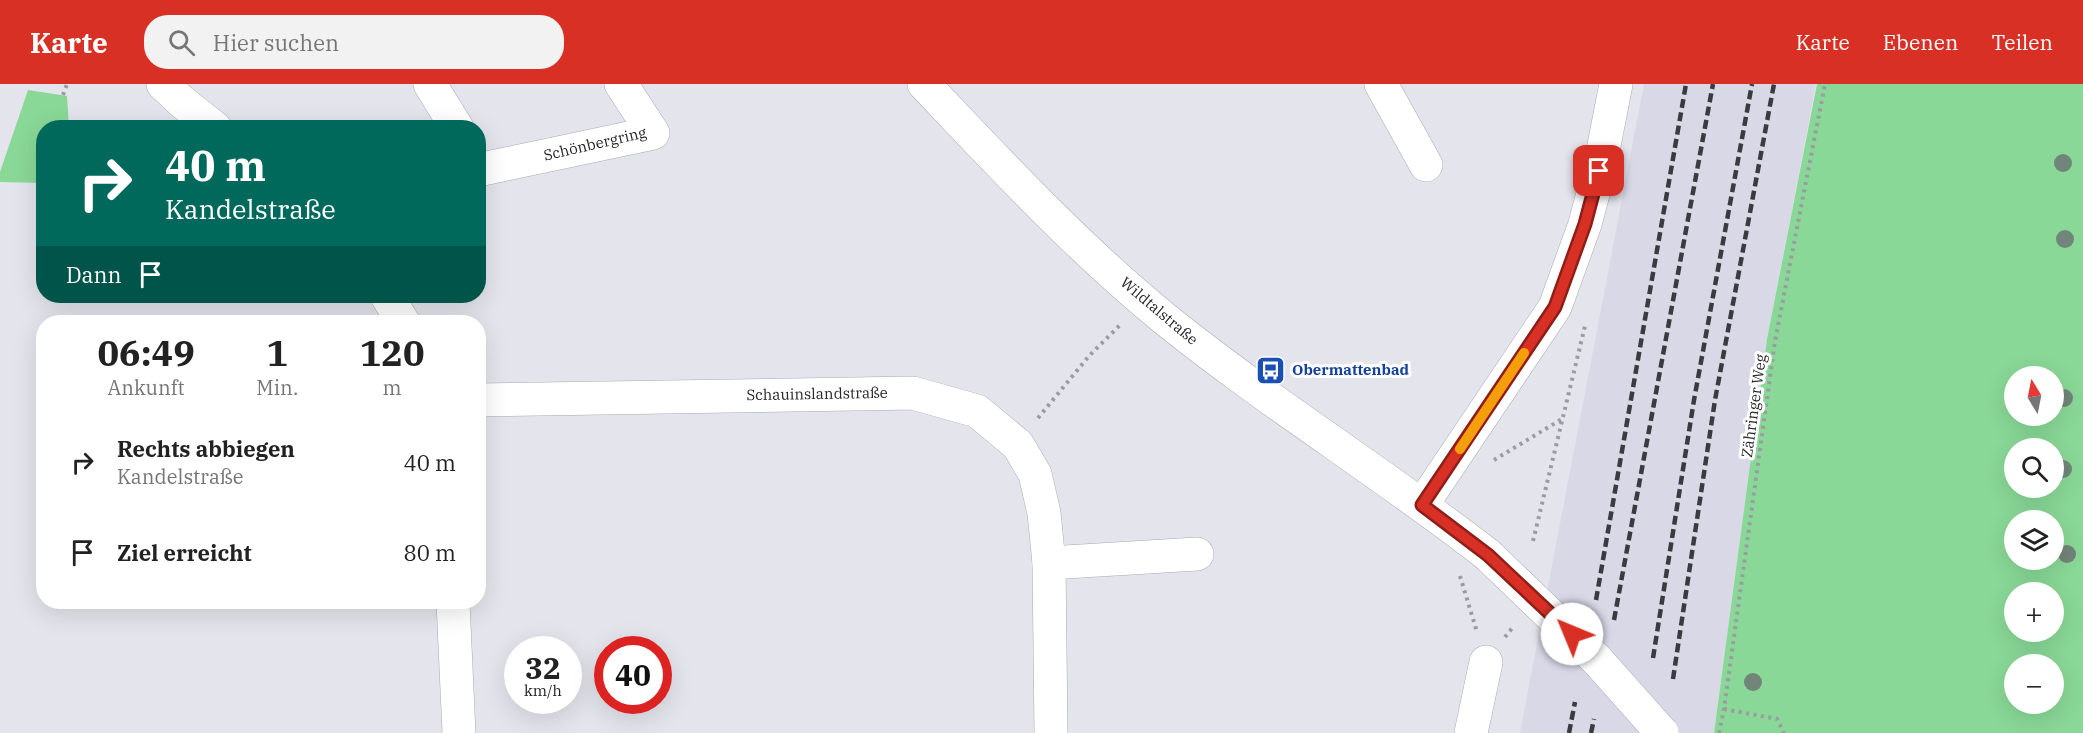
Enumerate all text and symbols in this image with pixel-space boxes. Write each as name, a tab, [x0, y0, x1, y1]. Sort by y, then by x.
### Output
search box	[144, 15, 564, 69]
text: Karte	[30, 24, 108, 61]
icon: search	[165, 26, 198, 59]
text: Hier suchen	[213, 28, 339, 57]
text: Karte	[1796, 28, 1850, 56]
text: Ebenen	[1883, 28, 1958, 56]
text: Teilen	[1991, 28, 2053, 56]
street label: Schönbergring	[542, 122, 648, 165]
text: 40 m	[165, 138, 266, 193]
icon: right	[66, 144, 144, 222]
pin	[1573, 145, 1624, 196]
icon: arrive	[1582, 154, 1615, 187]
text: Kandelstraße	[165, 191, 336, 226]
icon: arrive	[134, 258, 167, 291]
text: Dann	[66, 260, 122, 289]
street label: Wildtalstraße	[1117, 273, 1202, 349]
text: 06:49	[97, 329, 195, 376]
text: 1	[266, 329, 288, 376]
text: 120	[360, 329, 425, 376]
street label: Zähringer Weg	[1737, 353, 1770, 459]
bus stop icon: Obermattenbad	[1255, 354, 1287, 386]
place label: Obermattenbad	[1292, 360, 1410, 379]
north arrow	[2004, 366, 2064, 426]
map controls	[2004, 366, 2064, 714]
text: Ankunft	[108, 374, 185, 401]
text: Min.	[256, 374, 298, 401]
text: m	[383, 374, 402, 401]
street label: Schauinslandstraße	[746, 383, 888, 404]
text: Rechts abbiegen	[117, 434, 295, 463]
button: search	[2004, 438, 2064, 498]
icon: right	[66, 446, 99, 479]
text: 40 m	[404, 448, 456, 477]
text: Kandelstraße	[117, 463, 243, 490]
button: layers	[2004, 510, 2064, 570]
icon: arrive	[66, 536, 99, 569]
text: Ziel erreicht	[117, 538, 252, 567]
text: 80 m	[404, 538, 456, 567]
button: +	[2004, 582, 2064, 642]
position arrow	[1540, 602, 1604, 666]
speed limit sign: 40	[594, 636, 672, 714]
text: 32	[525, 648, 561, 687]
button: −	[2004, 654, 2064, 714]
text: km/h	[524, 681, 562, 700]

